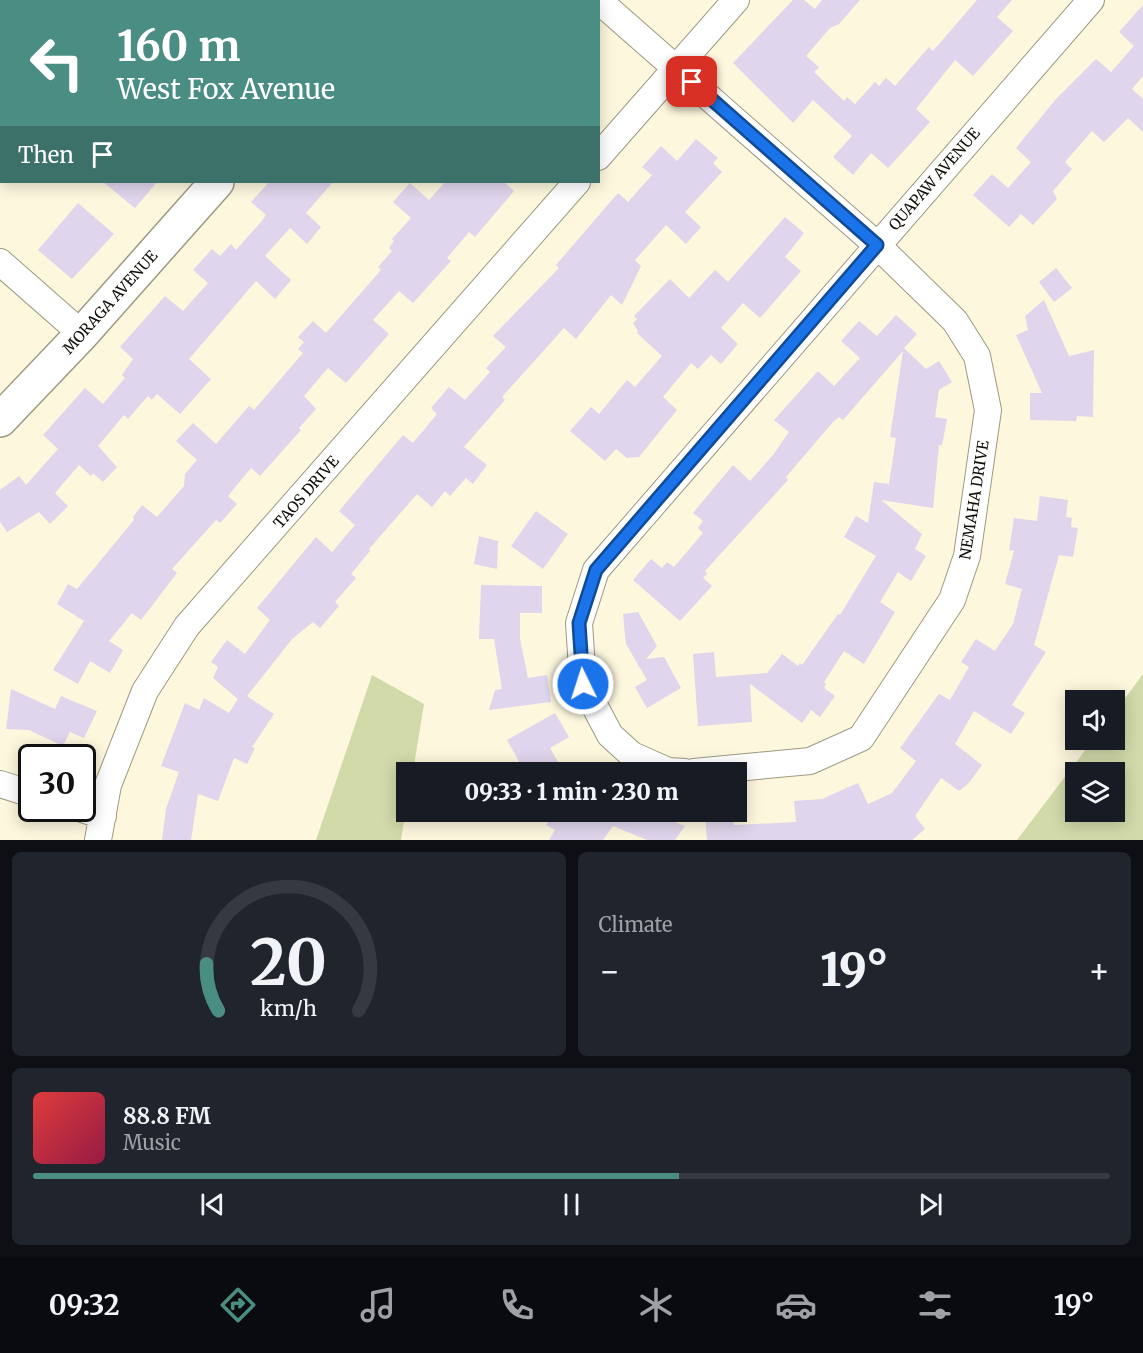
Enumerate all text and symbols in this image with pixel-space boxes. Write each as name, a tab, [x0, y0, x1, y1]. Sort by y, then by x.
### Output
text: 160 m	[117, 20, 241, 72]
icon: left	[18, 24, 96, 102]
pin	[666, 56, 717, 107]
icon: arrive	[675, 65, 708, 98]
text: West Fox Avenue	[117, 72, 335, 106]
street label: QUAPAW AVENUE	[884, 123, 984, 234]
icon: arrive	[86, 138, 119, 171]
text: Then	[18, 141, 74, 169]
street label: MORAGA AVENUE	[59, 246, 162, 358]
street label: NEMAHA DRIVE	[955, 439, 993, 561]
street label: TAOS DRIVE	[269, 451, 343, 532]
position arrow	[551, 652, 615, 716]
map controls	[1065, 690, 1125, 822]
button: sound	[1065, 690, 1125, 750]
speed limit sign: 30	[18, 744, 96, 822]
button: layers	[1065, 762, 1125, 822]
text: 09:33 · 1 min · 230 m	[465, 778, 678, 806]
text: Climate	[599, 912, 673, 937]
text: 20	[250, 924, 327, 1002]
text: 19°	[820, 942, 888, 998]
text: −	[599, 951, 621, 992]
text: +	[1088, 951, 1110, 992]
text: km/h	[260, 995, 317, 1022]
text: 88.8 FM	[123, 1102, 211, 1130]
text: Music	[123, 1130, 181, 1155]
icon: previous	[196, 1188, 229, 1221]
icon: pause	[555, 1188, 588, 1221]
icon: next	[914, 1188, 947, 1221]
icon: directions	[217, 1284, 259, 1326]
icon: music	[357, 1284, 399, 1326]
icon: phone	[496, 1284, 538, 1326]
icon: climate	[635, 1284, 677, 1326]
icon: car	[775, 1284, 817, 1326]
icon: filters	[914, 1284, 956, 1326]
text: 09:32	[49, 1288, 120, 1322]
text: 19°	[1054, 1288, 1094, 1322]

